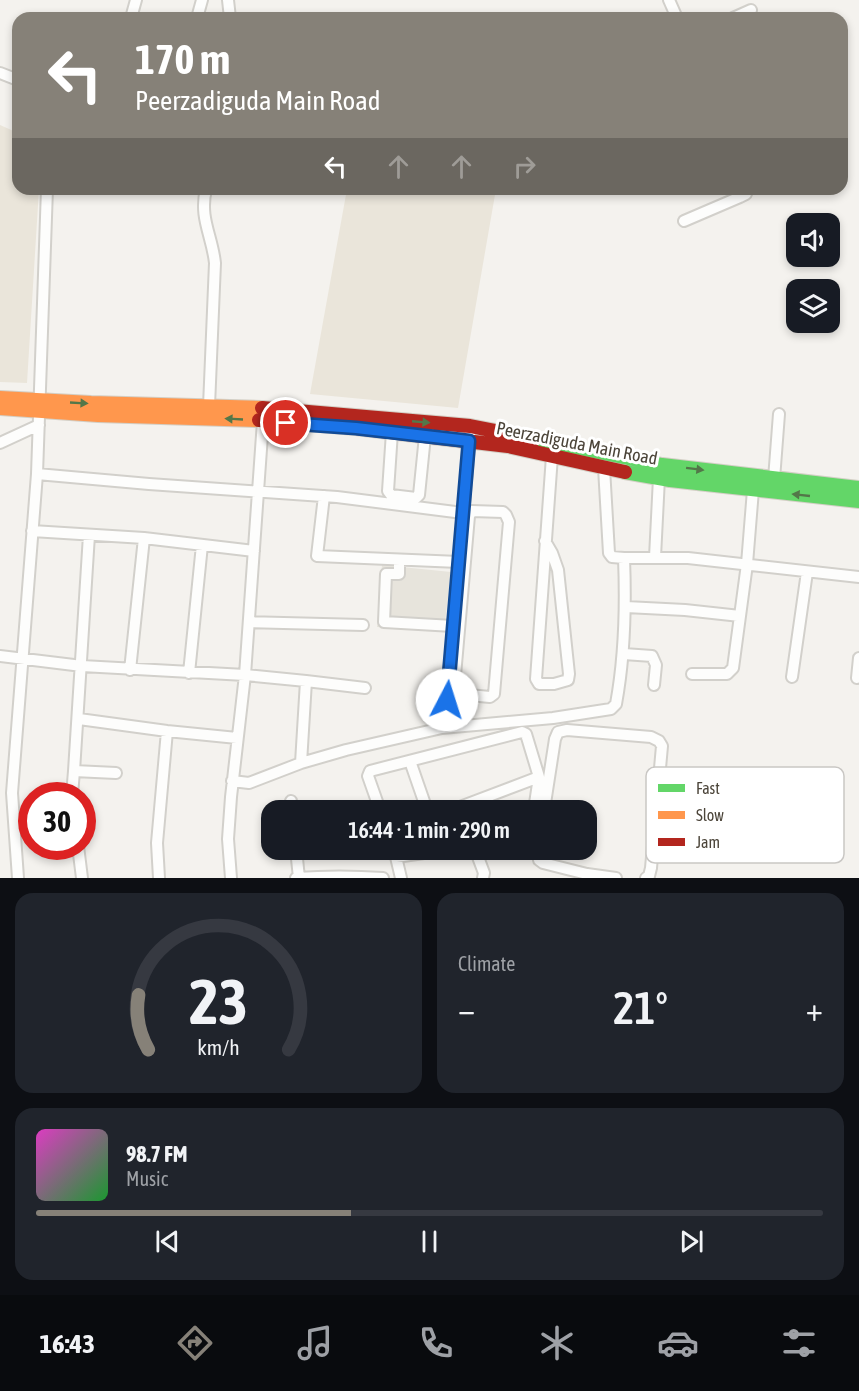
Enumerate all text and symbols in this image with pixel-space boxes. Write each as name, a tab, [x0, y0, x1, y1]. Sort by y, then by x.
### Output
text: 170 m	[135, 35, 230, 83]
icon: left	[36, 36, 114, 114]
text: Peerzadiguda Main Road	[135, 85, 380, 116]
icon: left	[319, 150, 352, 183]
icon: ahead	[382, 150, 415, 183]
icon: ahead	[445, 150, 478, 183]
icon: right	[508, 150, 541, 183]
map controls	[786, 213, 840, 333]
button: sound	[786, 213, 840, 267]
button: layers	[786, 279, 840, 333]
pin	[260, 397, 311, 448]
one-way arrow	[70, 398, 89, 407]
icon: arrive	[269, 406, 302, 439]
one-way arrow	[224, 415, 243, 424]
one-way arrow	[411, 417, 430, 427]
street label: Peerzadiguda Main Road	[495, 417, 659, 469]
one-way arrow	[686, 464, 705, 474]
one-way arrow	[791, 490, 810, 499]
position arrow	[415, 668, 479, 732]
legend	[646, 767, 844, 863]
text: Fast	[696, 779, 720, 797]
speed limit sign: 30	[18, 782, 96, 860]
text: Slow	[696, 806, 724, 824]
text: 16:44 · 1 min · 290 m	[348, 817, 510, 843]
text: Jam	[696, 833, 720, 851]
text: Climate	[458, 952, 515, 975]
text: 23	[189, 966, 248, 1037]
text: 21°	[613, 982, 668, 1034]
text: −	[458, 990, 475, 1028]
text: +	[806, 990, 823, 1028]
text: km/h	[197, 1035, 240, 1060]
text: 98.7 FM	[126, 1141, 188, 1167]
text: Music	[126, 1167, 168, 1190]
icon: previous	[151, 1225, 184, 1258]
icon: pause	[413, 1225, 446, 1258]
icon: next	[675, 1225, 708, 1258]
icon: directions	[174, 1322, 216, 1364]
icon: music	[294, 1322, 336, 1364]
icon: phone	[415, 1322, 457, 1364]
icon: climate	[536, 1322, 578, 1364]
icon: car	[657, 1322, 699, 1364]
icon: filters	[778, 1322, 820, 1364]
text: 16:43	[39, 1328, 95, 1359]

